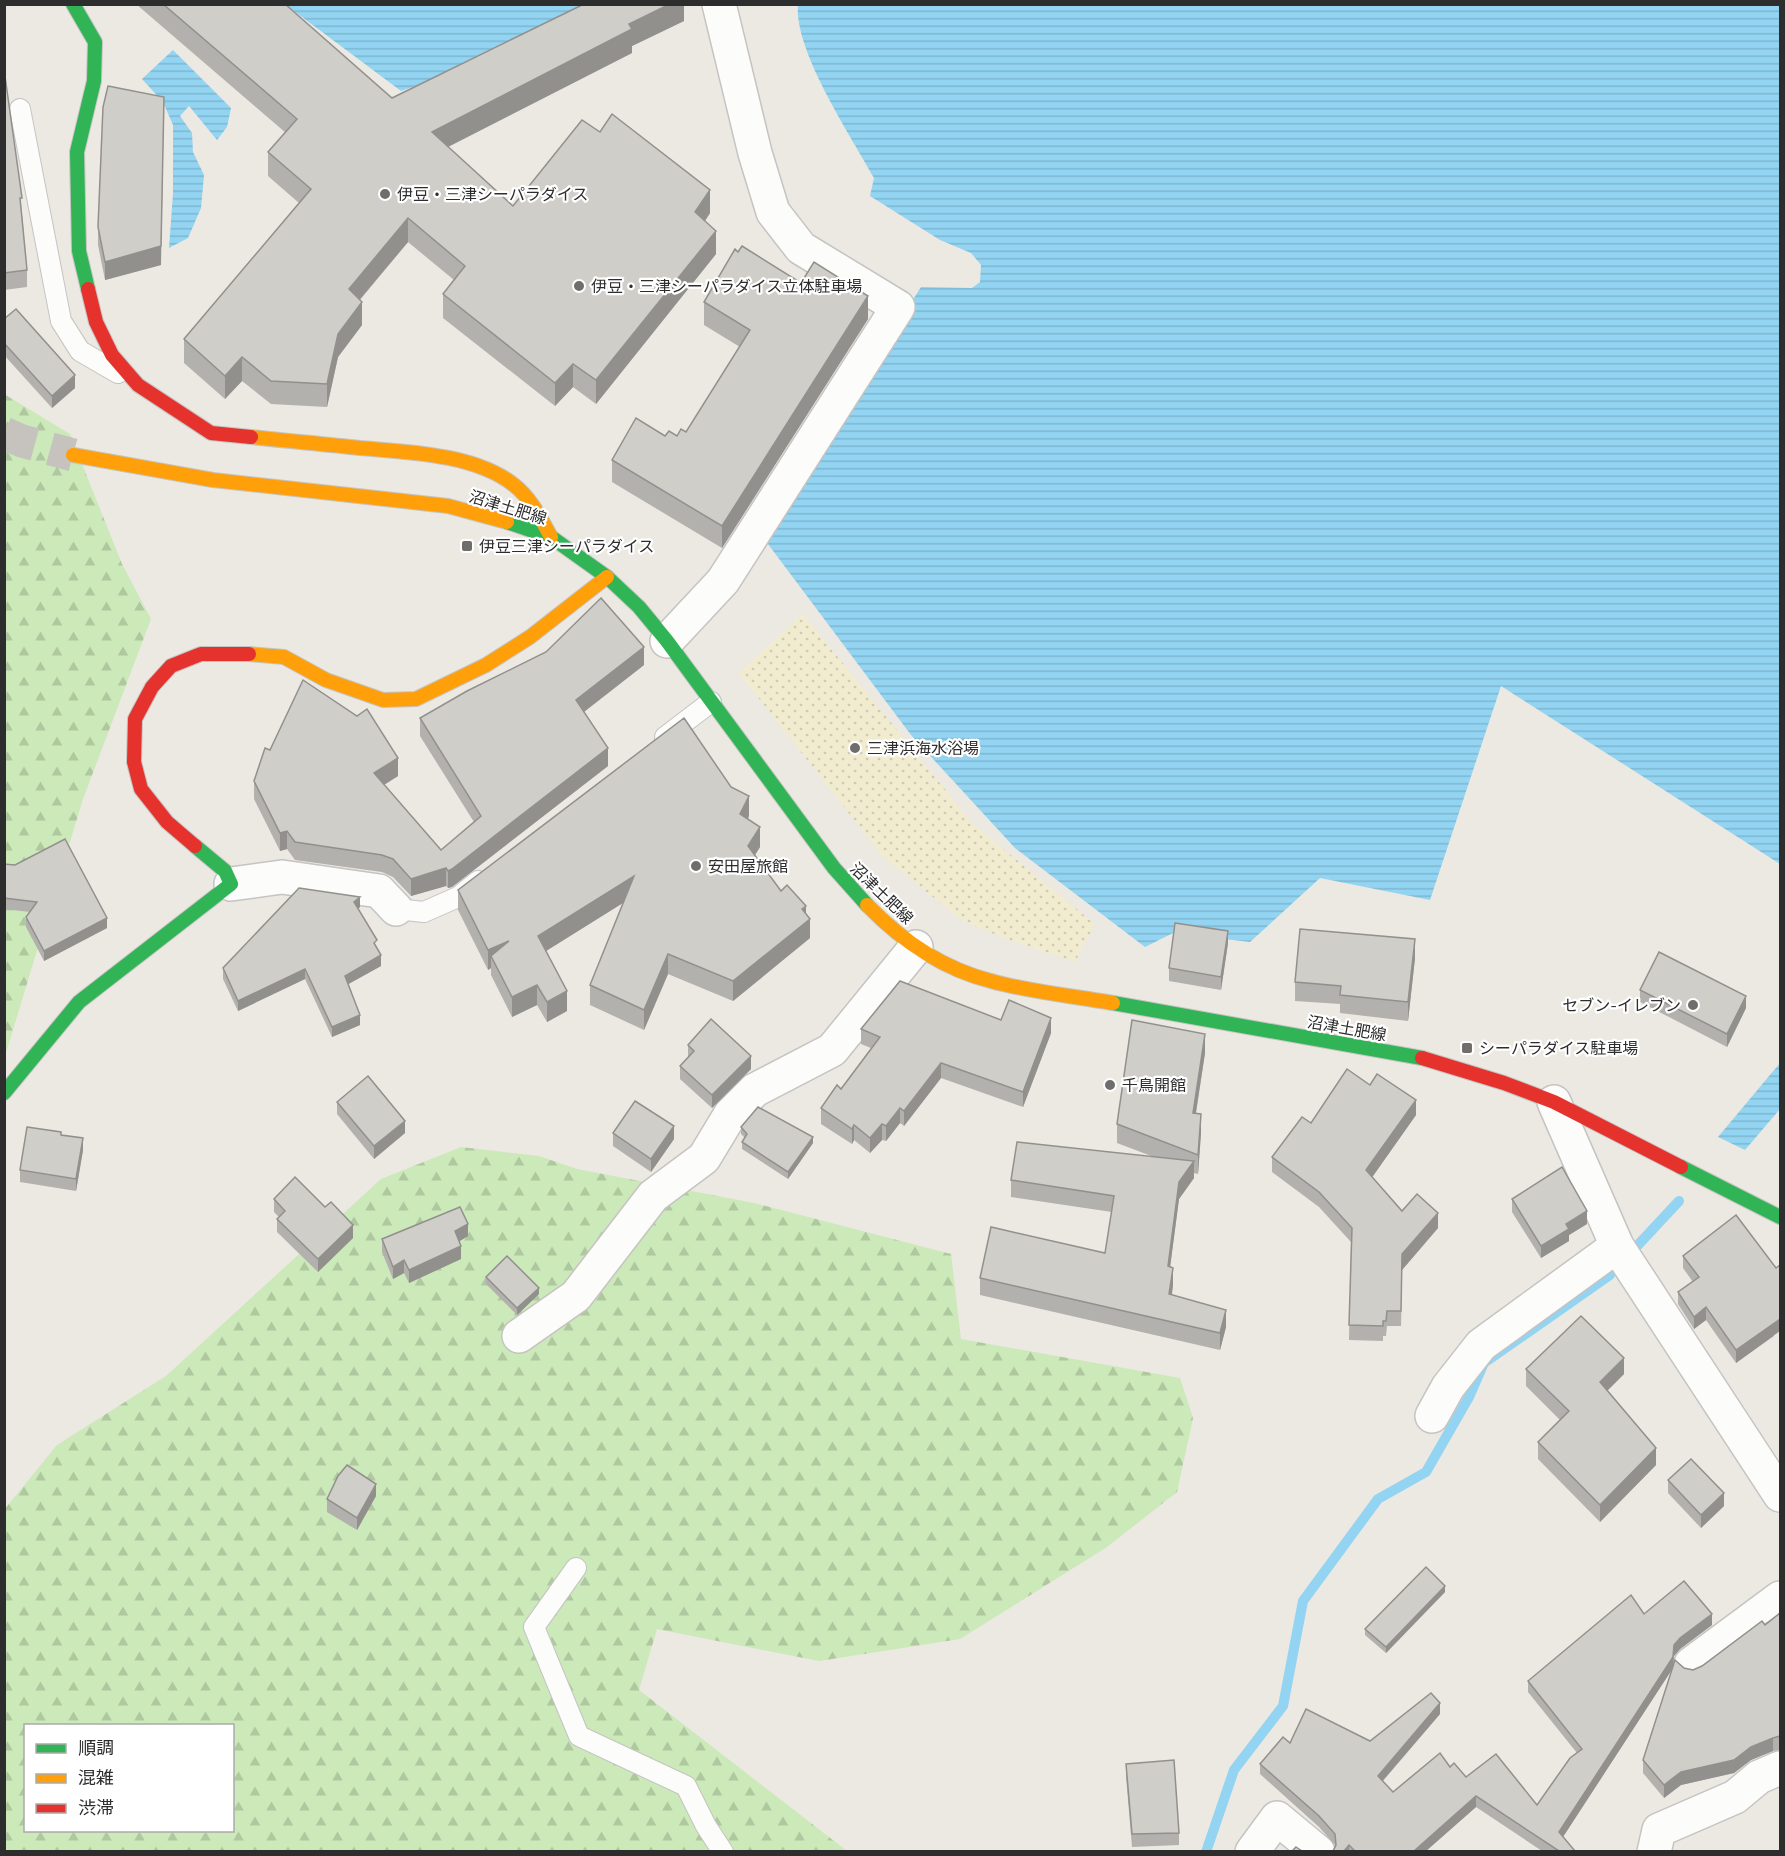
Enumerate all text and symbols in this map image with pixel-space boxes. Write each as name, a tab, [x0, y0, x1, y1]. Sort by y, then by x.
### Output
place label: 伊豆・三津シーパラダイス	[397, 185, 588, 204]
marker: 伊豆・三津シーパラダイス	[378, 187, 392, 201]
place label: 伊豆・三津シーパラダイス立体駐車場	[591, 277, 862, 296]
marker: 伊豆・三津シーパラダイス立体駐車場	[572, 279, 586, 293]
street label: 沼津土肥線	[467, 487, 549, 528]
place label: 伊豆三津シーパラダイス	[479, 537, 654, 556]
marker: 伊豆三津シーパラダイス	[460, 539, 474, 553]
place label: 三津浜海水浴場	[867, 739, 979, 758]
marker: 三津浜海水浴場	[848, 741, 862, 755]
place label: 安田屋旅館	[708, 857, 788, 876]
marker: 安田屋旅館	[689, 859, 703, 873]
street label: 沼津土肥線	[846, 859, 917, 928]
place label: セブン-イレブン	[1562, 996, 1681, 1015]
marker: セブン-イレブン	[1686, 998, 1700, 1012]
street label: 沼津土肥線	[1306, 1012, 1388, 1045]
place label: シーパラダイス駐車場	[1479, 1039, 1638, 1058]
marker: シーパラダイス駐車場	[1460, 1041, 1474, 1055]
place label: 千鳥開館	[1122, 1076, 1186, 1095]
marker: 千鳥開館	[1103, 1078, 1117, 1092]
legend	[24, 1724, 234, 1832]
text: 順調	[78, 1737, 114, 1758]
text: 混雑	[78, 1767, 114, 1788]
text: 渋滞	[78, 1797, 114, 1818]

